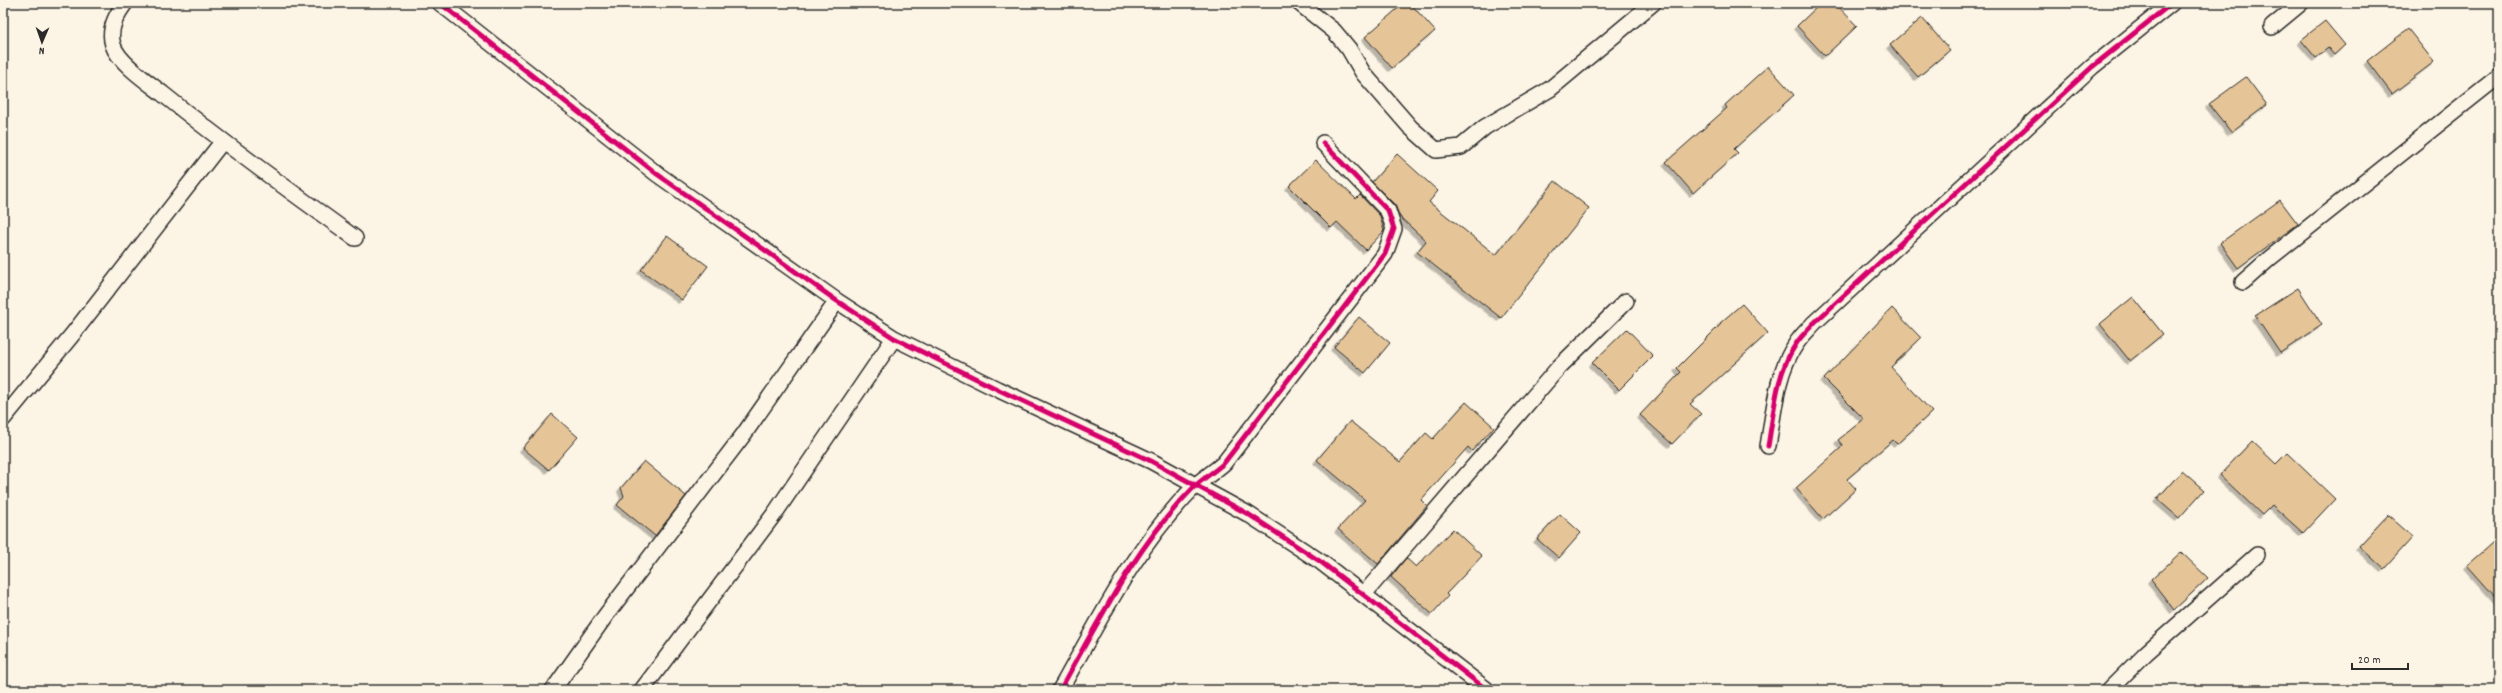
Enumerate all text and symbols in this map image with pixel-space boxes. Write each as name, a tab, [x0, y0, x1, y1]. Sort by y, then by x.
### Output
north arrow	[22, 22, 62, 62]
text: N	[38, 42, 45, 58]
scale bar	[2352, 645, 2408, 671]
text: 20 m	[2358, 652, 2381, 669]

